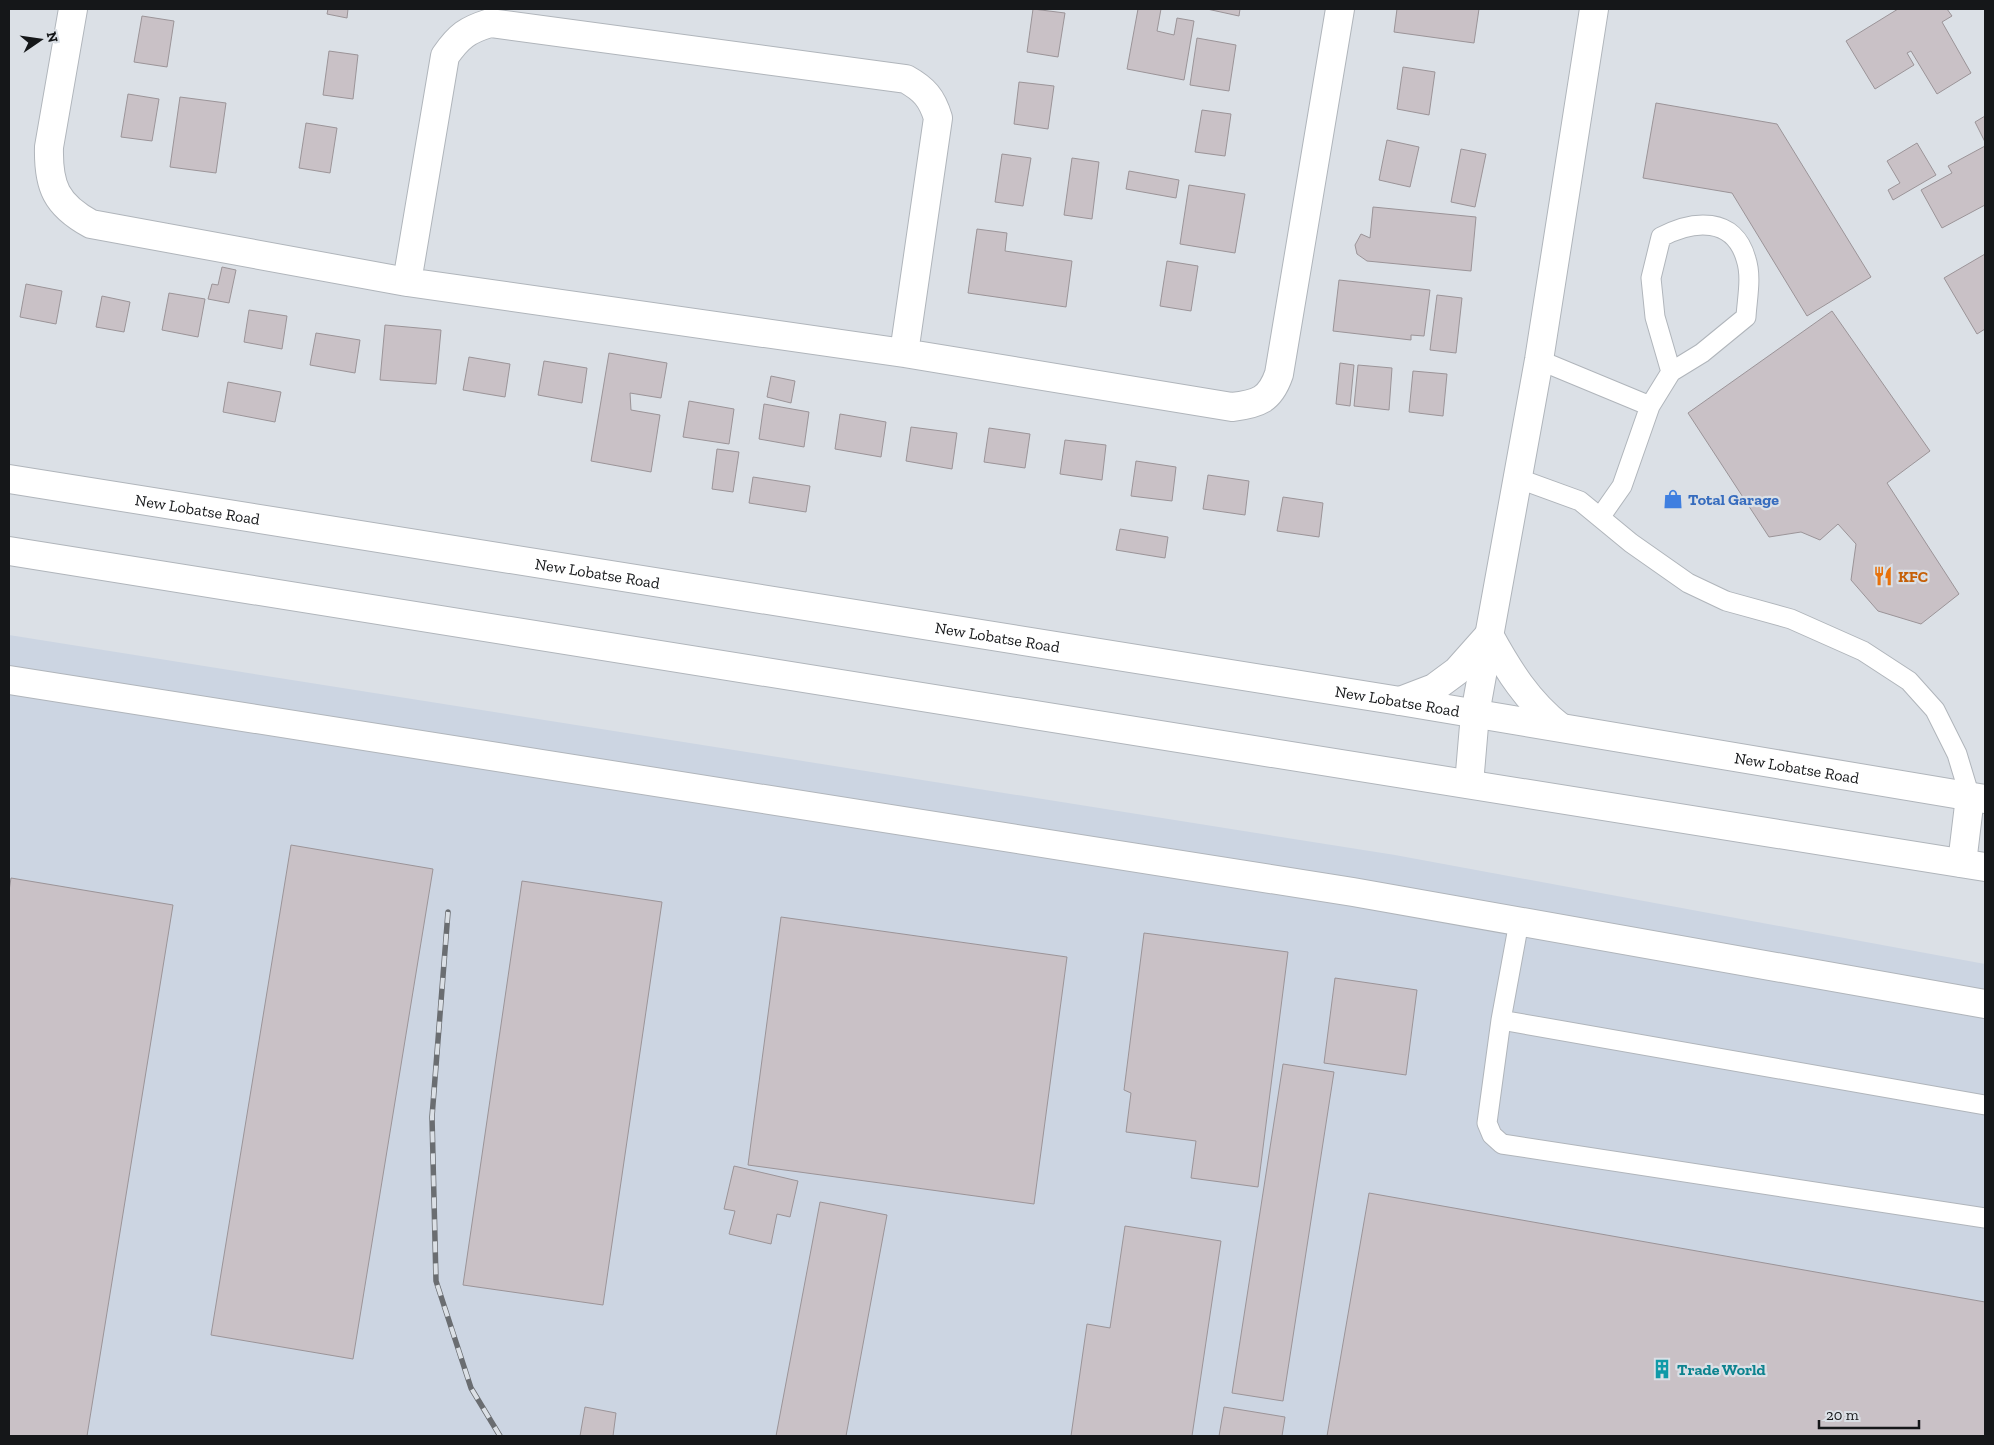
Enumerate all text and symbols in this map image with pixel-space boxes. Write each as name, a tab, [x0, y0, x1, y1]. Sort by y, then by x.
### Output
north arrow	[15, 15, 65, 65]
text: N	[43, 30, 62, 45]
shop icon: Total Garage	[1662, 488, 1684, 510]
street label: New Lobatse Road	[134, 490, 262, 528]
place label: Total Garage	[1688, 490, 1779, 509]
street label: New Lobatse Road	[534, 554, 662, 592]
restaurant icon: KFC	[1872, 565, 1894, 587]
place label: KFC	[1898, 567, 1928, 586]
street label: New Lobatse Road	[934, 617, 1061, 656]
street label: New Lobatse Road	[1334, 681, 1461, 720]
street label: New Lobatse Road	[1733, 748, 1861, 787]
building icon: Trade World	[1651, 1358, 1673, 1380]
place label: Trade World	[1677, 1360, 1766, 1379]
scale bar	[1819, 1398, 1919, 1430]
text: 20 m	[1826, 1406, 1859, 1424]

